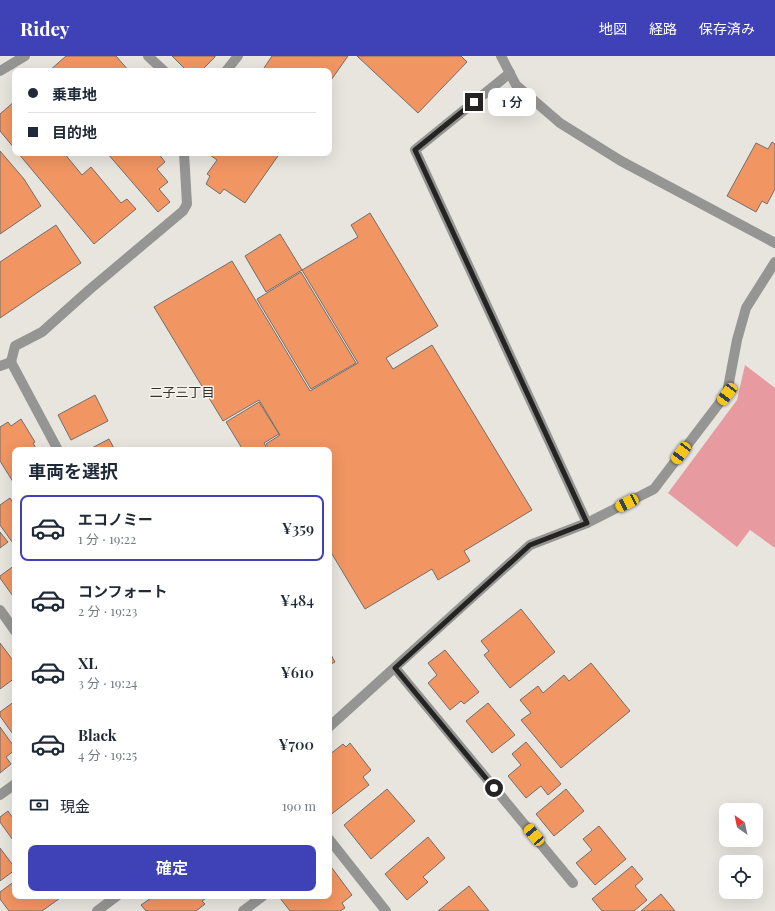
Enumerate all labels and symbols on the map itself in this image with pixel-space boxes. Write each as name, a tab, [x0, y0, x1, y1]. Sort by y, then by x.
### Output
callout: 1 分	[488, 88, 536, 116]
route end	[465, 93, 483, 111]
car	[715, 381, 739, 407]
district label: 二子三丁目	[149, 383, 215, 400]
car	[669, 440, 693, 466]
car	[614, 492, 640, 514]
route start	[485, 779, 503, 797]
north arrow	[719, 803, 763, 847]
car	[522, 822, 546, 848]

